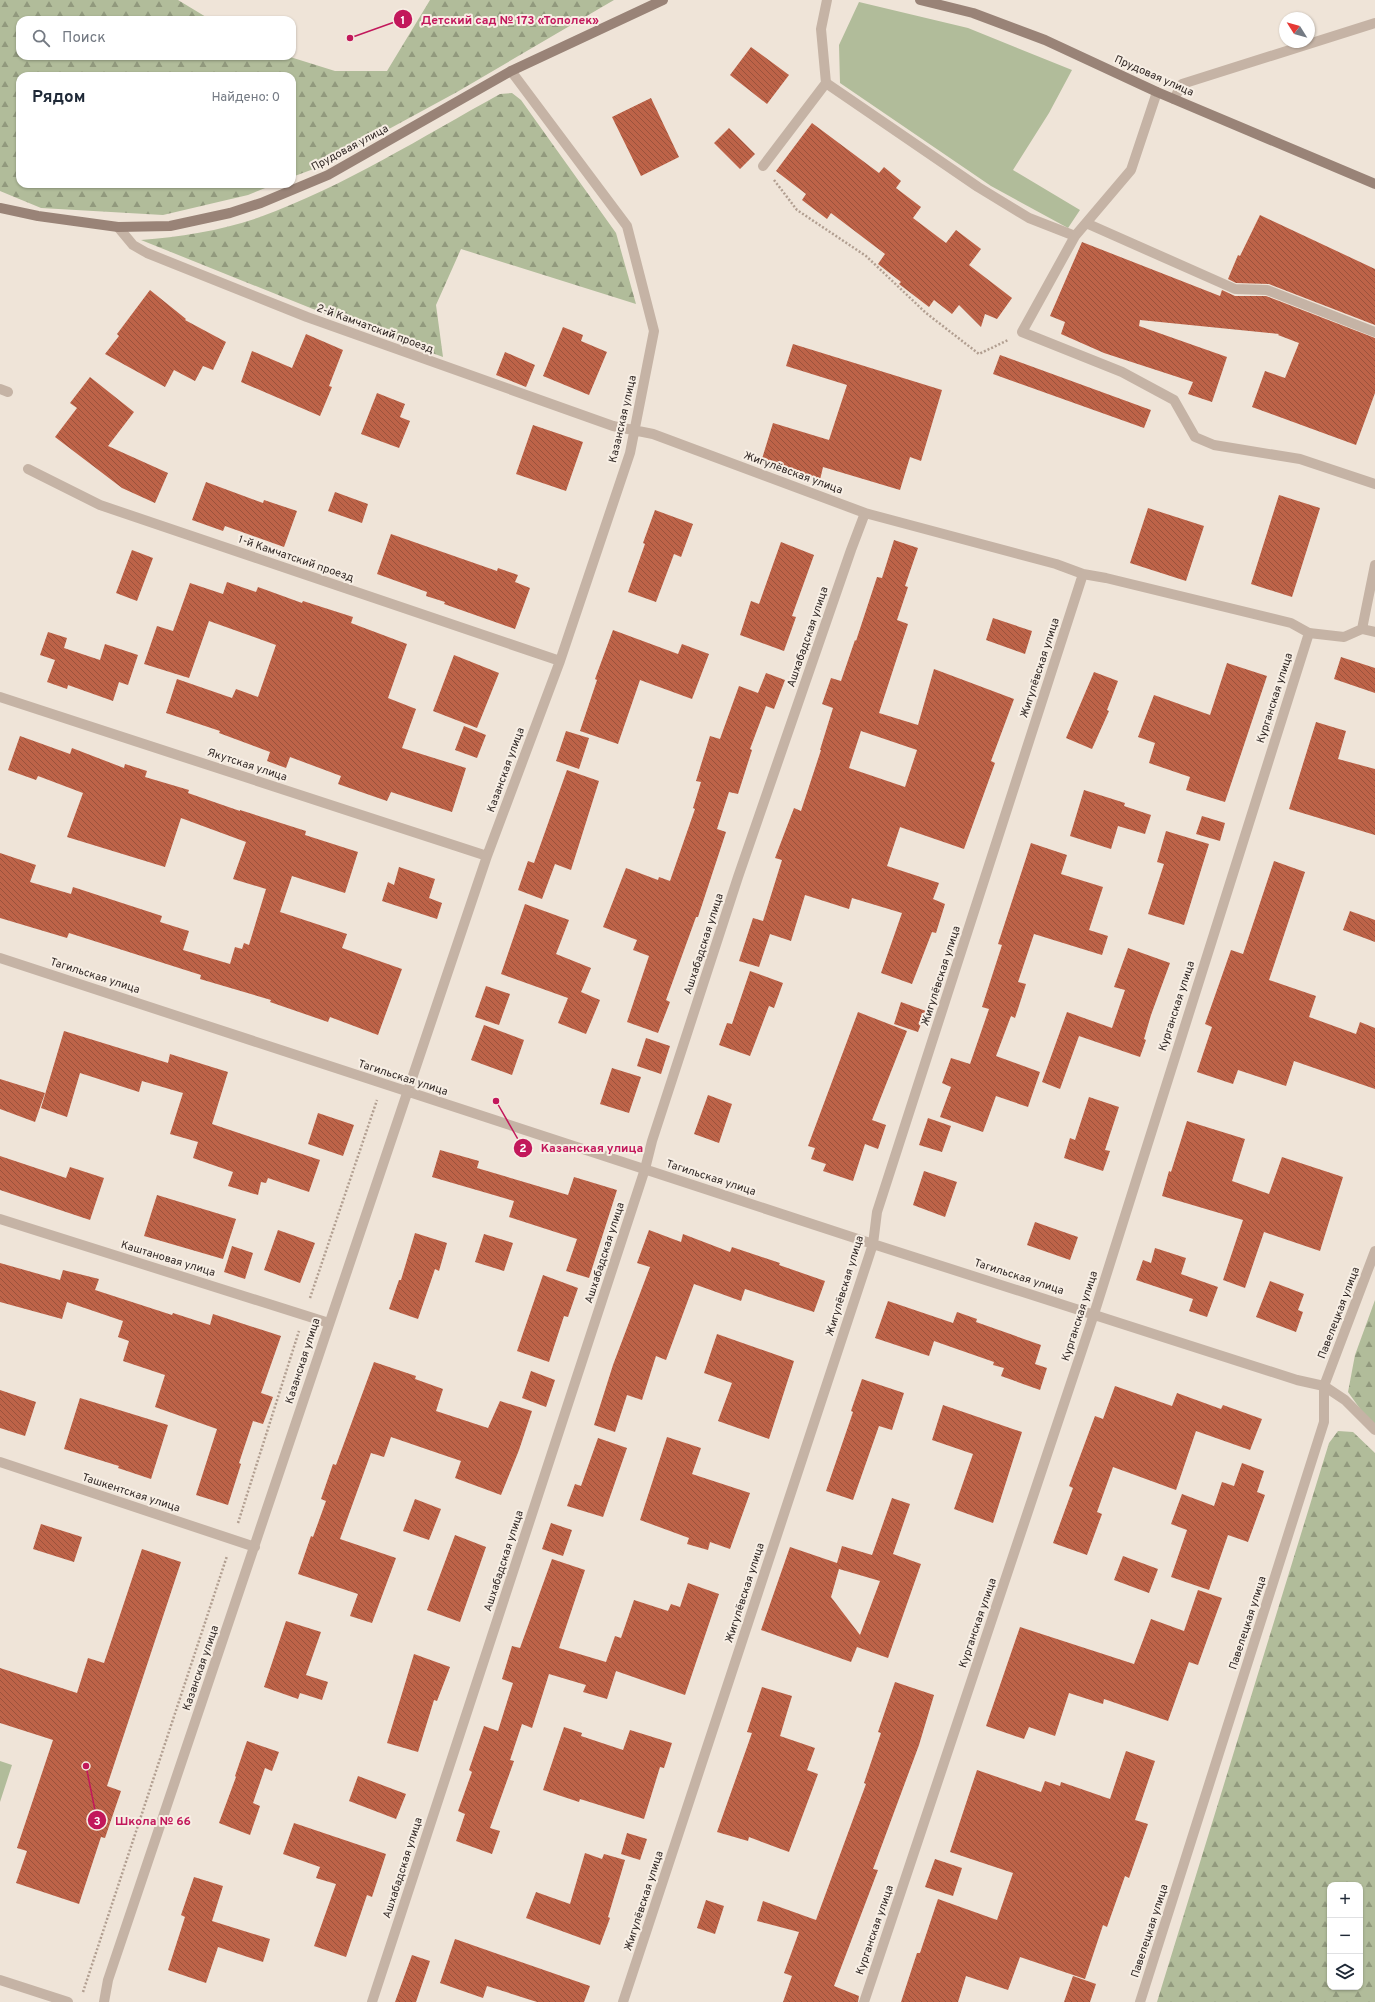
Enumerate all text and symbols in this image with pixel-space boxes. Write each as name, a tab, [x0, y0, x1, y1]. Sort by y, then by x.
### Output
callout: Детский сад № 173 «Тополек»	[393, 7, 607, 31]
north arrow	[1279, 12, 1315, 48]
text: 1	[401, 13, 405, 29]
text: Детский сад № 173 «Тополек»	[421, 13, 599, 29]
search box	[16, 16, 296, 60]
icon: search	[30, 27, 52, 49]
text: Поиск	[62, 29, 106, 48]
street label: Прудовая улица	[1112, 52, 1196, 100]
text: Рядом	[32, 87, 85, 109]
text: Найдено: 0	[212, 90, 280, 106]
street label: Прудовая улица	[309, 122, 391, 174]
street label: 2-й Камчатский проезд	[315, 301, 435, 357]
street label: Казанская улица	[606, 374, 640, 464]
street label: Жигулёвская улица	[742, 449, 845, 498]
street label: 1-й Камчатский проезд	[236, 533, 356, 585]
street label: Ашхабадская улица	[784, 585, 832, 689]
street label: Жигулёвская улица	[1017, 616, 1063, 720]
street label: Курганская улица	[1254, 651, 1296, 745]
street label: Казанская улица	[484, 725, 528, 814]
street label: Якутская улица	[205, 745, 289, 785]
street label: Ашхабадская улица	[681, 891, 727, 996]
street label: Жигулёвская улица	[918, 924, 964, 1028]
street label: Тагильская улица	[48, 955, 142, 997]
street label: Курганская улица	[1156, 959, 1198, 1053]
street label: Тагильская улица	[356, 1057, 450, 1099]
callout: Казанская улица	[513, 1136, 651, 1160]
text: 2	[519, 1141, 527, 1157]
text: Казанская улица	[541, 1141, 643, 1157]
street label: Тагильская улица	[664, 1157, 758, 1199]
street label: Ашхабадская улица	[582, 1200, 628, 1305]
street label: Жигулёвская улица	[823, 1234, 867, 1338]
street label: Каштановая улица	[119, 1238, 217, 1280]
street label: Тагильская улица	[972, 1256, 1066, 1298]
street label: Павелецкая улица	[1315, 1265, 1363, 1361]
street label: Курганская улица	[1059, 1269, 1101, 1363]
street label: Казанская улица	[283, 1316, 324, 1406]
street label: Ташкентская улица	[80, 1471, 182, 1516]
street label: Ашхабадская улица	[481, 1508, 527, 1613]
street label: Жигулёвская улица	[722, 1541, 768, 1645]
street label: Павелецкая улица	[1226, 1574, 1270, 1671]
street label: Курганская улица	[956, 1576, 1000, 1670]
street label: Казанская улица	[180, 1623, 222, 1713]
callout: Школа № 66	[87, 1808, 199, 1832]
text: 3	[93, 1814, 101, 1830]
text: Школа № 66	[115, 1814, 191, 1830]
street label: Ашхабадская улица	[380, 1815, 426, 1920]
street label: Жигулёвская улица	[621, 1849, 667, 1953]
street label: Павелецкая улица	[1128, 1882, 1172, 1979]
map controls	[1327, 1882, 1363, 1990]
button: +	[1327, 1882, 1363, 1918]
street label: Курганская улица	[853, 1883, 897, 1977]
button: −	[1327, 1918, 1363, 1954]
button: layers	[1327, 1954, 1363, 1990]

